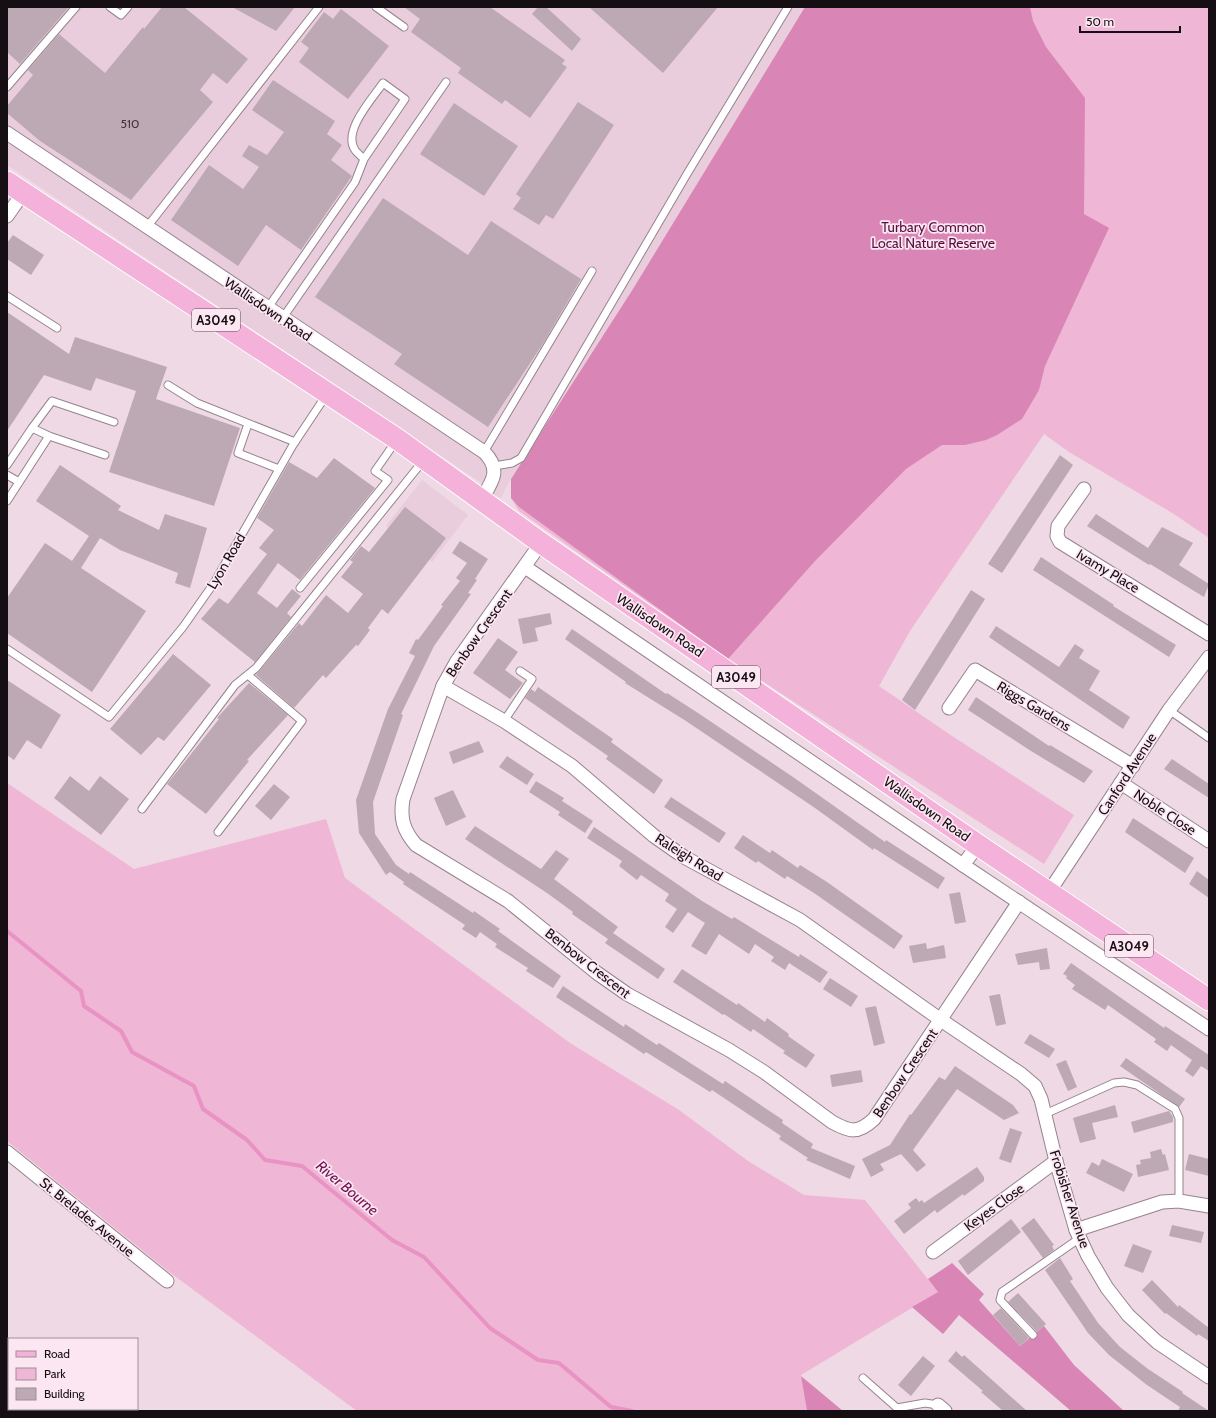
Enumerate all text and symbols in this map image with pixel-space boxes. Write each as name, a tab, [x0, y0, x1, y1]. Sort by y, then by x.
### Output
scale bar	[1080, 8, 1180, 34]
text: 50 m	[1086, 14, 1114, 29]
house number: 510	[121, 116, 139, 131]
park label: Turbary Common Local Nature Reserve	[871, 218, 995, 252]
street label: Wallisdown Road	[221, 273, 315, 345]
road number: A3049	[192, 309, 240, 331]
street label: Lyon Road	[203, 530, 249, 592]
street label: Ivamy Place	[1073, 545, 1143, 597]
street label: Benbow Crescent	[442, 585, 516, 681]
street label: Wallisdown Road	[613, 589, 707, 661]
road number: A3049	[712, 666, 760, 688]
street label: Riggs Gardens	[994, 677, 1074, 735]
street label: Canford Avenue	[1094, 729, 1160, 819]
street label: Wallisdown Road	[880, 772, 974, 846]
street label: Noble Close	[1130, 785, 1200, 839]
street label: Raleigh Road	[652, 829, 726, 885]
street label: Benbow Crescent	[542, 924, 635, 1002]
road number: A3049	[1105, 935, 1153, 957]
street label: Benbow Crescent	[869, 1025, 942, 1121]
street label: Frobisher Avenue	[1046, 1148, 1094, 1250]
water label: River Bourne	[312, 1157, 382, 1219]
street label: St. Brelades Avenue	[36, 1173, 138, 1261]
street label: Keyes Close	[960, 1179, 1028, 1235]
legend	[8, 1338, 138, 1410]
text: Road	[44, 1346, 70, 1361]
text: Park	[44, 1366, 66, 1381]
text: Building	[44, 1386, 86, 1401]

